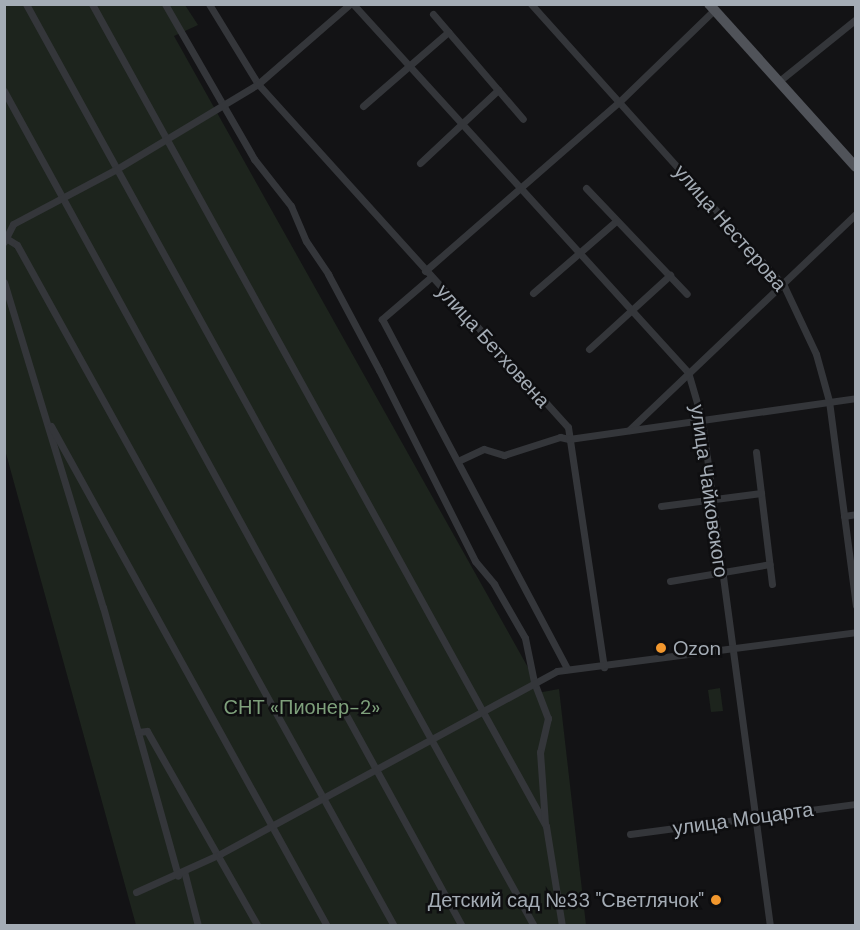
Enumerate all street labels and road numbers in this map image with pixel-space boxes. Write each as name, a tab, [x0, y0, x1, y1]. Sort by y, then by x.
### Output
street label: улица Нестерова	[669, 160, 791, 296]
street label: улица Бетховена	[431, 279, 555, 413]
street label: улица Чайковского	[685, 403, 733, 579]
street label: улица Моцарта	[671, 797, 815, 841]

